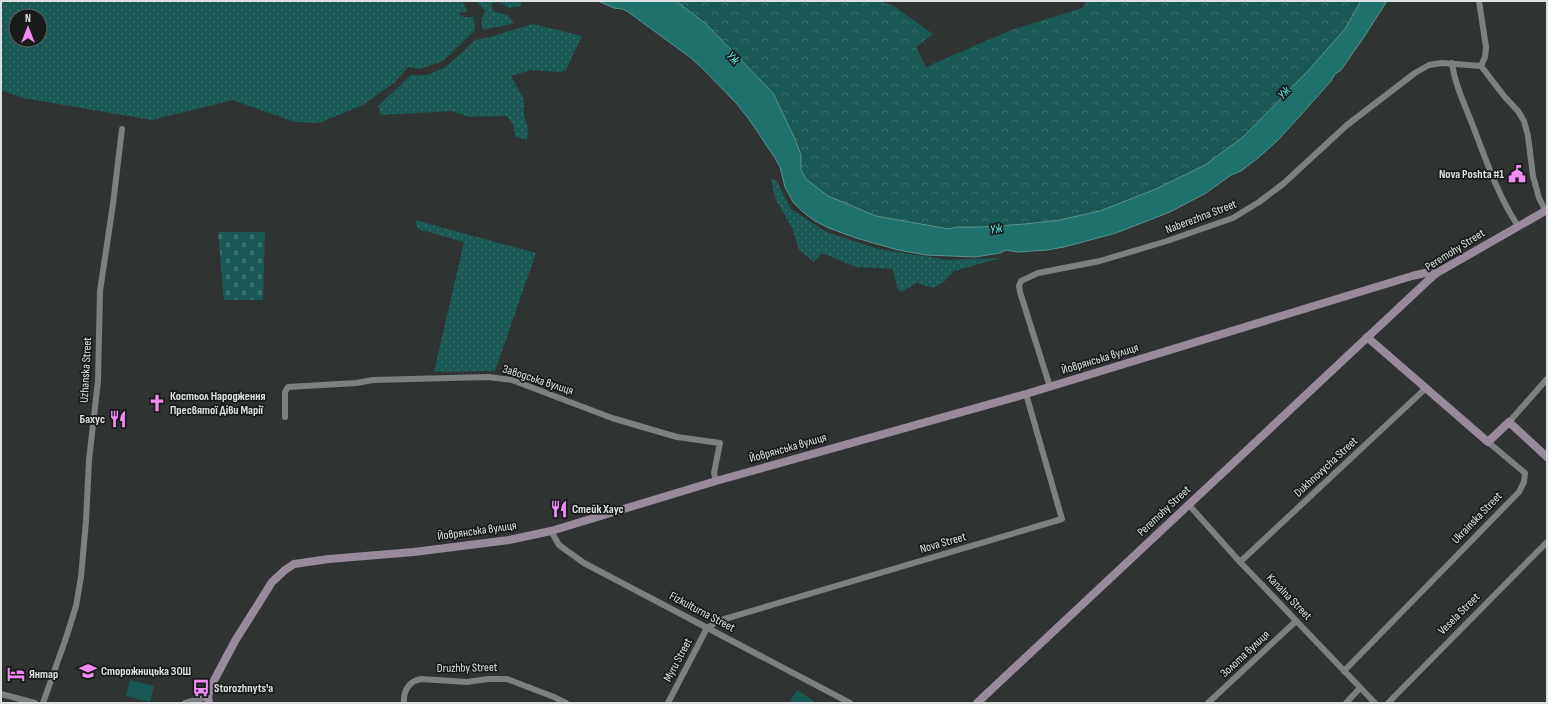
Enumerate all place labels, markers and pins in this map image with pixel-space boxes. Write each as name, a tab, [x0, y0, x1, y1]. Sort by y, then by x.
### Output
public building icon: Nova Poshta #1	[1507, 164, 1527, 184]
place label: Nova Poshta #1	[1439, 167, 1504, 182]
place label: Костьол Народження Пресвятої Діви Марії	[170, 389, 266, 418]
church icon: Костьол Народження Пресвятої Діви Марії	[147, 393, 167, 413]
restaurant icon: Бахус	[108, 409, 128, 429]
place label: Бахус	[80, 412, 105, 427]
restaurant icon: Стейк Хаус	[549, 499, 569, 519]
place label: Стейк Хаус	[572, 502, 624, 517]
school or university icon: Сторожницька ЗОШ	[78, 661, 98, 681]
hotel icon: Янтар	[6, 664, 26, 684]
place label: Сторожницька ЗОШ	[101, 664, 191, 679]
place label: Янтар	[29, 667, 58, 682]
bus stop icon: Storozhnyts'a	[191, 678, 211, 698]
place label: Storozhnyts'a	[214, 681, 273, 696]

